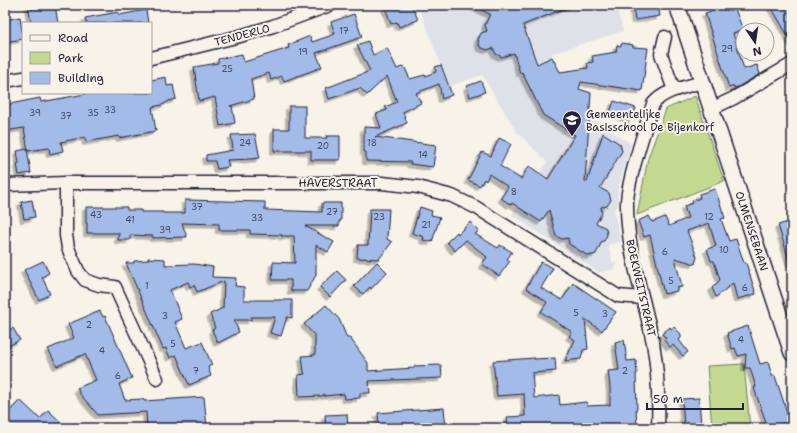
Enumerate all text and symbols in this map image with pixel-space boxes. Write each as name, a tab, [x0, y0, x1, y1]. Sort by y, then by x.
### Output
street label: TENDERLO	[213, 21, 272, 50]
legend	[22, 22, 152, 94]
north arrow	[735, 22, 775, 62]
house number: 17	[339, 25, 349, 37]
text: Road	[58, 30, 89, 46]
house number: 29	[721, 43, 733, 55]
text: N	[751, 43, 763, 60]
house number: 19	[298, 46, 308, 58]
text: Park	[58, 50, 84, 66]
house number: 25	[221, 63, 233, 75]
text: Building	[58, 70, 104, 86]
house number: 33	[104, 104, 116, 116]
house number: 39	[29, 107, 41, 119]
house number: 35	[87, 107, 99, 119]
place label: Gemeentelijke Basisschool De Bijenkorf	[586, 107, 715, 135]
school or university icon: Gemeentelijke Basisschool De Bijenkorf	[561, 109, 583, 137]
house number: 37	[60, 110, 72, 122]
house number: 24	[239, 137, 251, 149]
house number: 18	[367, 137, 377, 149]
house number: 20	[317, 140, 329, 152]
house number: 14	[418, 149, 428, 161]
street label: HAVERSTRAAT	[299, 176, 378, 191]
house number: 8	[511, 186, 517, 198]
street label: OLMENSEBAAN	[732, 189, 771, 273]
house number: 37	[191, 201, 203, 213]
house number: 27	[326, 206, 338, 218]
house number: 43	[90, 209, 102, 221]
house number: 23	[373, 211, 385, 223]
house number: 12	[704, 211, 714, 223]
house number: 33	[251, 212, 263, 224]
house number: 41	[125, 214, 135, 226]
house number: 21	[421, 219, 431, 231]
house number: 39	[159, 224, 171, 236]
street label: BOEKWEITSTRAAT	[622, 238, 659, 338]
house number: 10	[719, 244, 729, 256]
house number: 6	[662, 246, 668, 258]
house number: 5	[668, 275, 674, 287]
house number: 1	[145, 280, 149, 292]
house number: 6	[742, 282, 748, 294]
house number: 5	[573, 307, 579, 319]
house number: 3	[602, 308, 608, 320]
house number: 3	[162, 310, 168, 322]
house number: 2	[86, 319, 92, 331]
house number: 4	[738, 334, 744, 346]
house number: 5	[170, 338, 176, 350]
house number: 4	[99, 345, 105, 357]
house number: 7	[193, 365, 199, 377]
house number: 2	[622, 365, 628, 377]
house number: 6	[115, 370, 121, 382]
scale bar	[647, 385, 743, 411]
text: 50 m	[653, 391, 683, 407]

